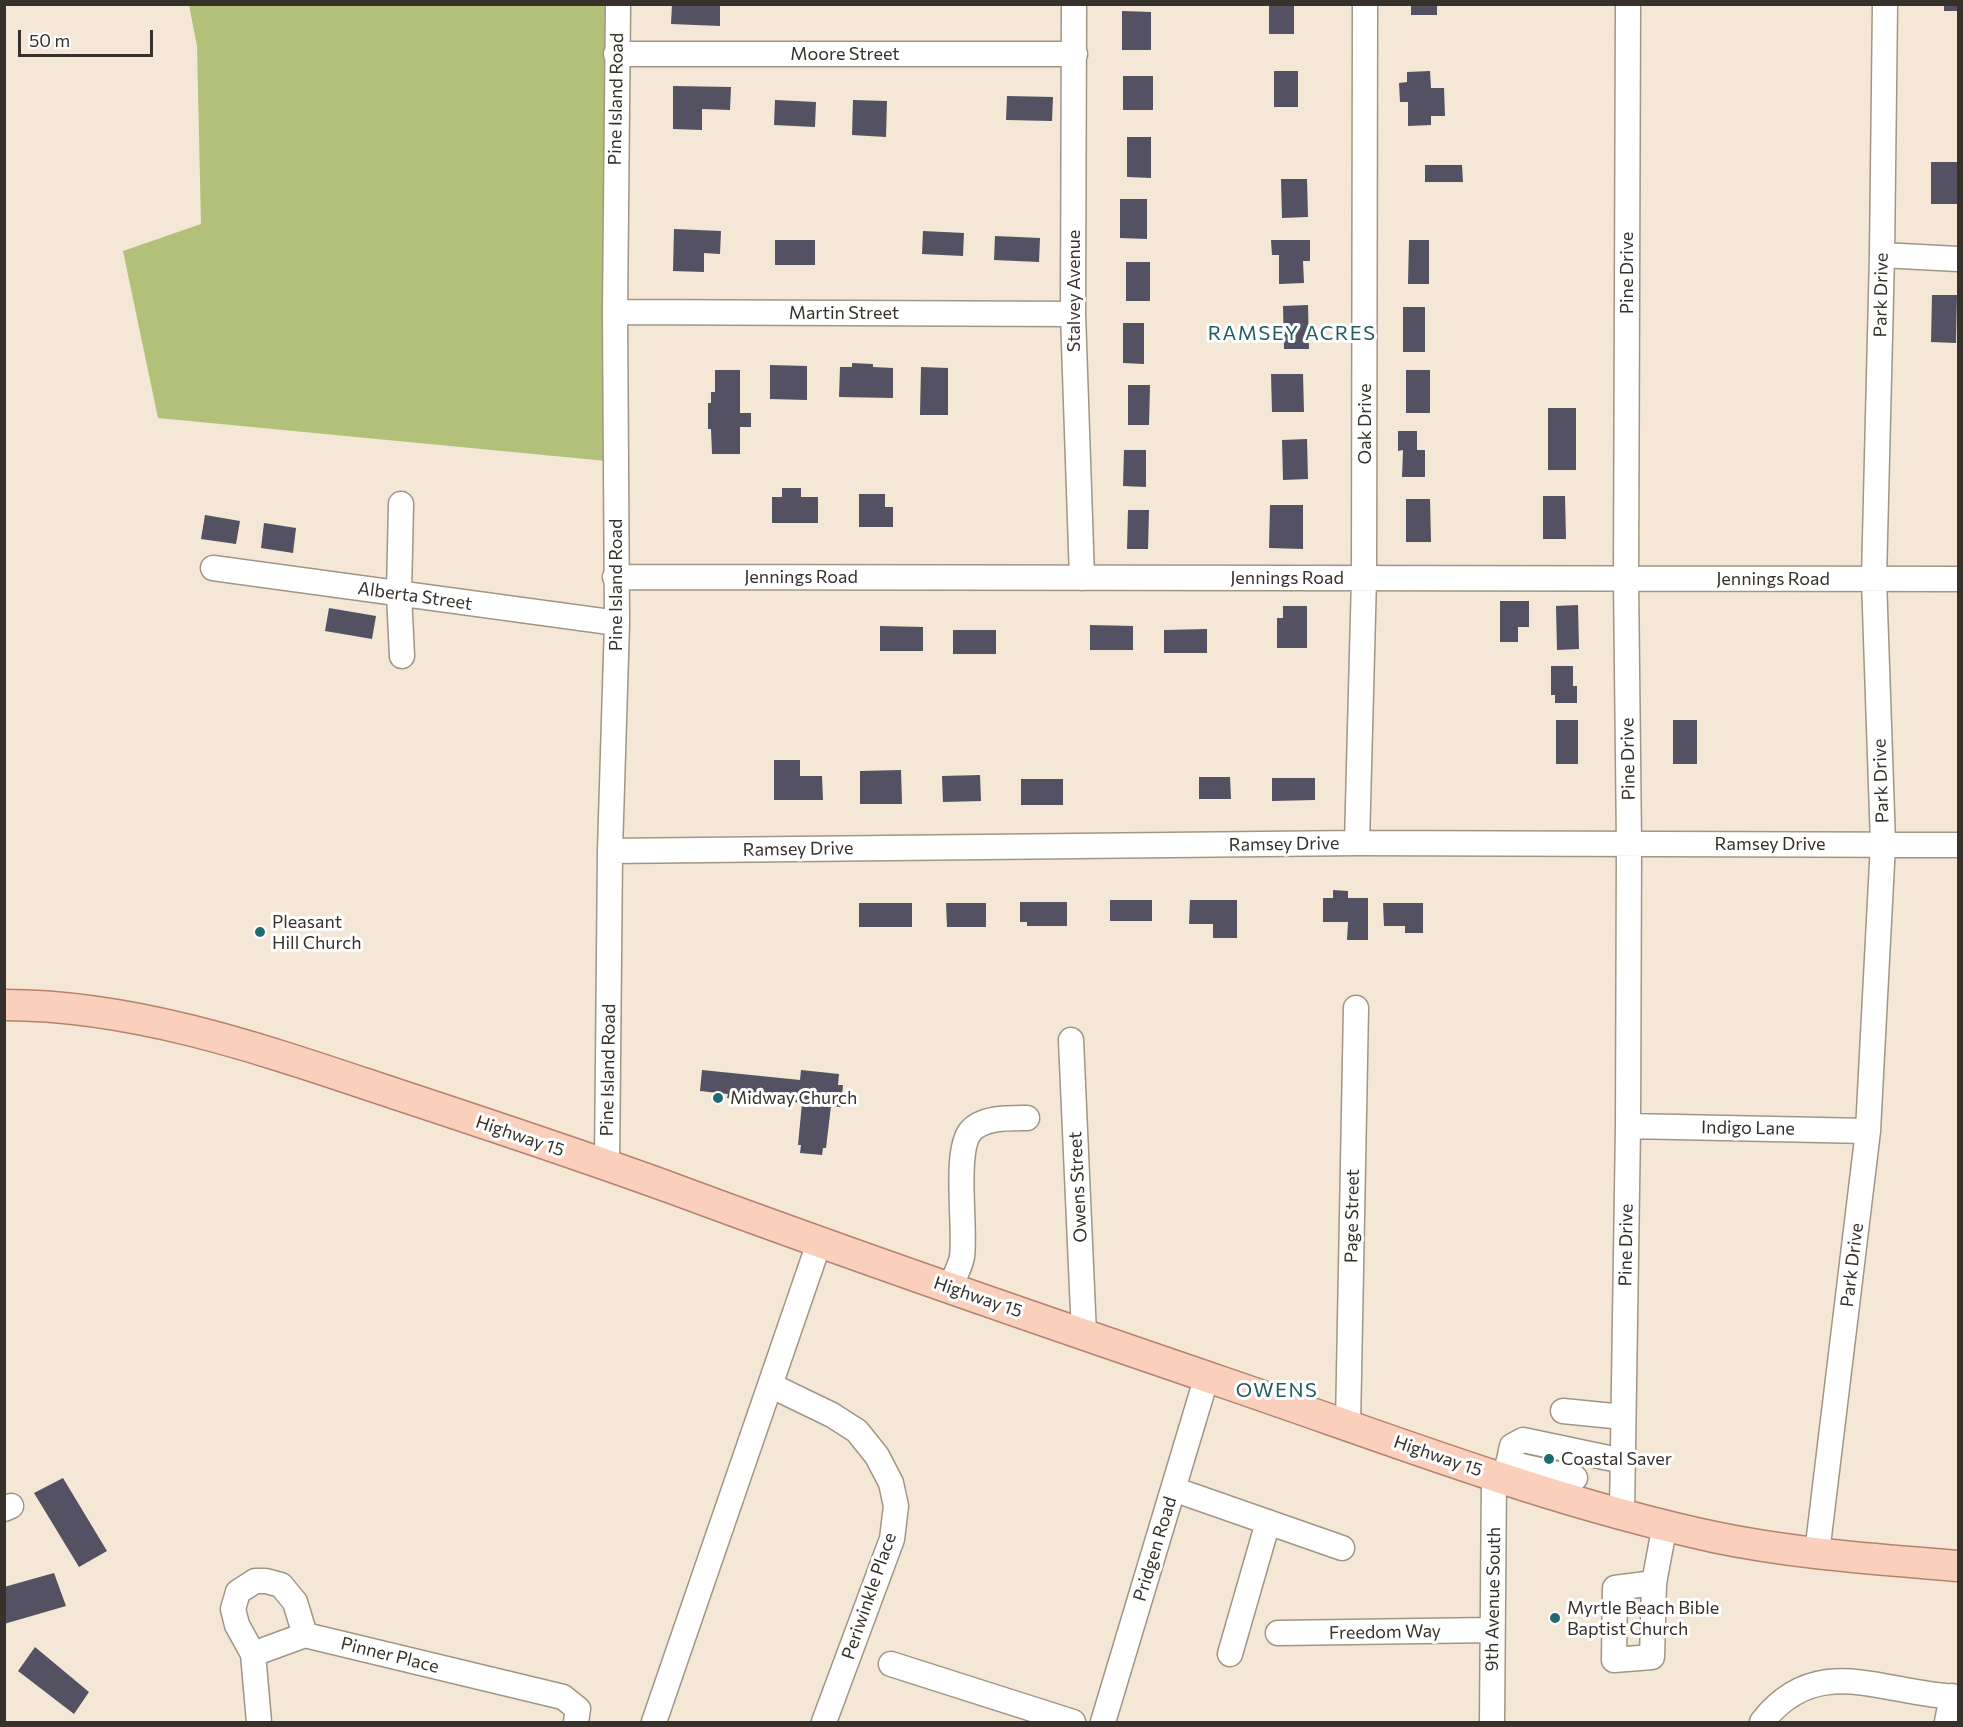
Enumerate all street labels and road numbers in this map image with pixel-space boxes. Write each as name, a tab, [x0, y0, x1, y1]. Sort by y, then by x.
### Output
street label: Pine Island Road	[604, 33, 628, 165]
street label: Moore Street	[790, 43, 900, 65]
street label: Stalvey Avenue	[1063, 230, 1085, 352]
street label: Pine Drive	[1616, 232, 1638, 314]
street label: Park Drive	[1869, 253, 1893, 337]
street label: Martin Street	[789, 302, 899, 324]
street label: Oak Drive	[1354, 384, 1376, 464]
street label: Pine Island Road	[605, 519, 627, 651]
street label: Jennings Road	[744, 566, 858, 588]
street label: Jennings Road	[1230, 567, 1344, 589]
street label: Jennings Road	[1716, 568, 1830, 590]
street label: Alberta Street	[356, 577, 474, 615]
street label: Pine Drive	[1616, 717, 1640, 801]
street label: Park Drive	[1869, 738, 1893, 824]
street label: Ramsey Drive	[1228, 832, 1340, 856]
street label: Ramsey Drive	[1715, 833, 1825, 855]
street label: Ramsey Drive	[742, 837, 854, 861]
street label: Pine Island Road	[596, 1004, 620, 1136]
street label: Highway 15	[473, 1111, 567, 1161]
street label: Indigo Lane	[1701, 1116, 1795, 1140]
street label: Owens Street	[1064, 1131, 1092, 1243]
street label: Page Street	[1340, 1169, 1364, 1263]
street label: Pine Drive	[1614, 1203, 1638, 1287]
street label: Park Drive	[1836, 1222, 1868, 1308]
street label: Highway 15	[931, 1272, 1025, 1322]
street label: Highway 15	[1391, 1431, 1485, 1481]
street label: Pridgen Road	[1129, 1494, 1181, 1604]
street label: 9th Avenue South	[1481, 1527, 1505, 1671]
street label: Periwinkle Place	[837, 1530, 901, 1662]
street label: Freedom Way	[1329, 1620, 1441, 1644]
street label: Pinner Place	[339, 1632, 441, 1678]

